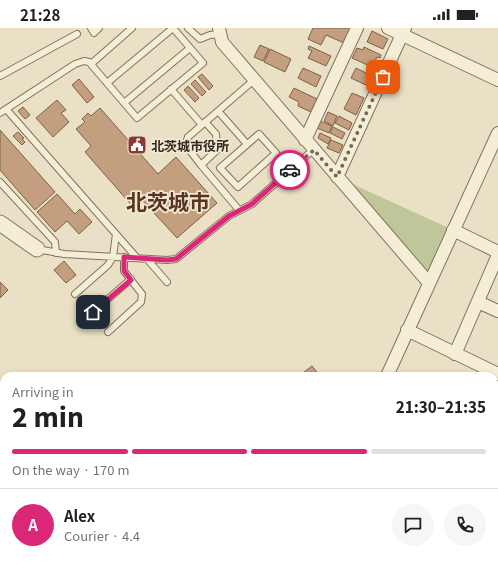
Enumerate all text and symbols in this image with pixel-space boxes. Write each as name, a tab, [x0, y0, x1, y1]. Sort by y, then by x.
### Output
text: 21:28	[20, 4, 60, 25]
pin	[366, 60, 400, 94]
icon: bag	[372, 66, 394, 88]
public building icon: 北茨城市役所	[126, 134, 148, 156]
place label: 北茨城市役所	[151, 136, 229, 155]
courier	[270, 150, 310, 190]
icon: car	[279, 159, 301, 181]
district label: 北茨城市	[126, 186, 210, 216]
pin	[76, 295, 110, 329]
icon: home	[82, 301, 104, 323]
text: Arriving in	[12, 382, 74, 401]
text: 21:30–21:35	[396, 396, 486, 417]
text: 2 min	[12, 397, 84, 434]
text: On the way · 170 m	[12, 460, 129, 479]
button: chat	[392, 504, 434, 546]
button: phone	[444, 504, 486, 546]
text: Alex	[64, 505, 95, 526]
text: A	[28, 514, 38, 535]
text: Courier · 4.4	[64, 526, 140, 545]

